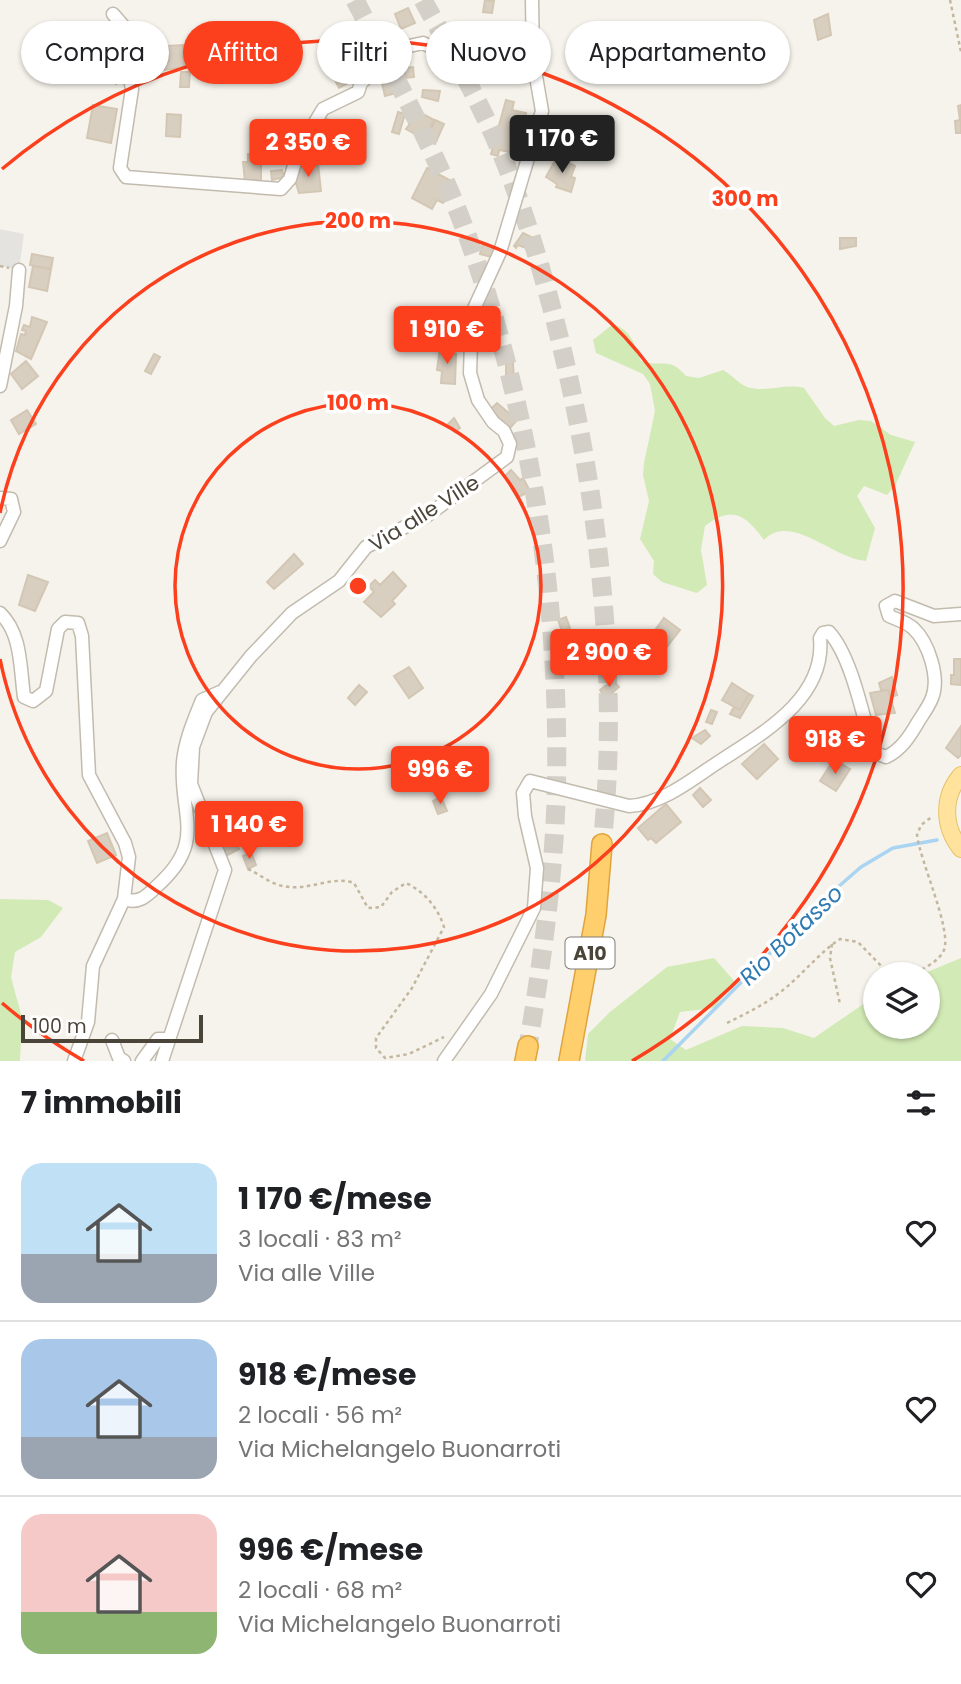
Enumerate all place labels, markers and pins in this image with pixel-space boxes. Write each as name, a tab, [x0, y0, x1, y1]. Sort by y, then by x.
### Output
pin: 1 170 €	[497, 116, 627, 175]
pin: 2 350 €	[243, 120, 373, 179]
pin: 1 910 €	[382, 306, 512, 366]
centre of rings	[346, 574, 370, 598]
pin: 2 900 €	[544, 630, 674, 689]
pin: 918 €	[786, 716, 884, 776]
pin: 996 €	[391, 746, 489, 806]
pin: 1 140 €	[184, 802, 314, 861]

